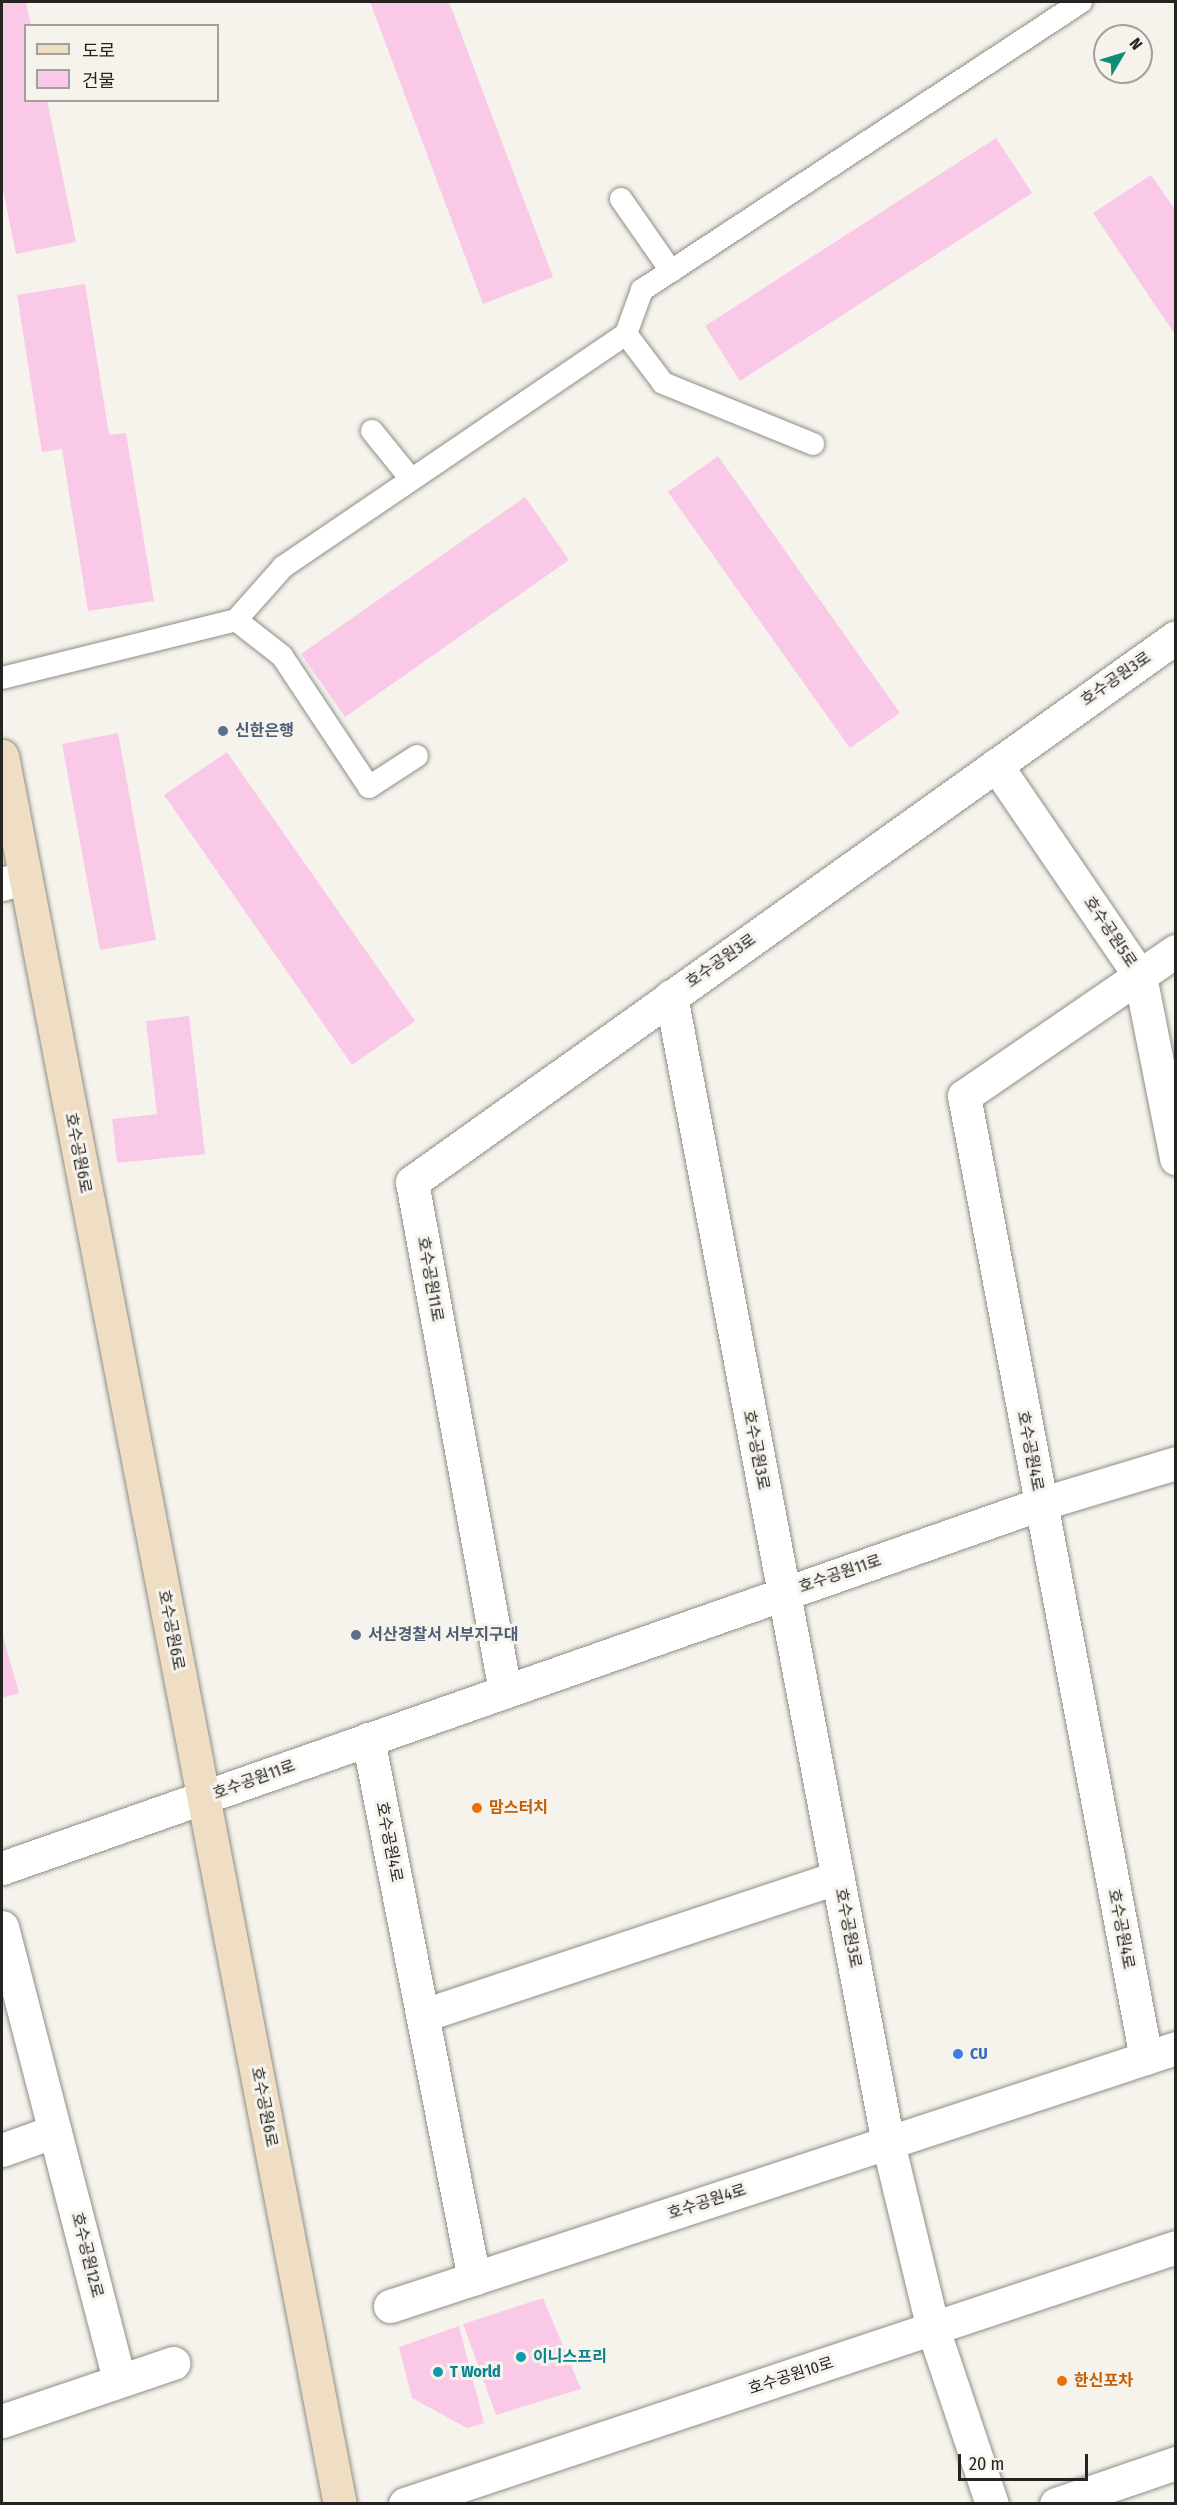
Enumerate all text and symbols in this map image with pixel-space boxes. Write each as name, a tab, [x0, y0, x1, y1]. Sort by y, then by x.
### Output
legend	[24, 24, 219, 102]
north arrow	[1093, 24, 1153, 84]
text: N	[1126, 34, 1146, 53]
text: 도로	[82, 40, 115, 62]
text: 건물	[82, 70, 115, 92]
street label: 호수공원3로	[1077, 648, 1155, 710]
place label: 신한은행	[235, 721, 294, 741]
marker: 신한은행	[216, 724, 230, 738]
street label: 호수공원5로	[1079, 893, 1141, 971]
street label: 호수공원3로	[682, 930, 760, 992]
street label: 호수공원6로	[61, 1111, 95, 1195]
street label: 호수공원11로	[413, 1235, 447, 1323]
street label: 호수공원3로	[739, 1409, 773, 1491]
street label: 호수공원4로	[1013, 1409, 1047, 1493]
street label: 호수공원11로	[796, 1551, 884, 1597]
street label: 호수공원6로	[154, 1588, 188, 1672]
place label: 서산경찰서 서부지구대	[368, 1625, 519, 1645]
marker: 서산경찰서 서부지구대	[349, 1628, 363, 1642]
street label: 호수공원11로	[210, 1756, 298, 1804]
place label: 맘스터치	[489, 1798, 548, 1818]
street label: 호수공원4로	[372, 1800, 406, 1884]
marker: 맘스터치	[470, 1801, 484, 1815]
street label: 호수공원3로	[831, 1887, 865, 1969]
street label: 호수공원4로	[1104, 1887, 1138, 1971]
place label: CU	[970, 2044, 988, 2064]
marker: CU	[951, 2047, 965, 2061]
street label: 호수공원6로	[247, 2065, 281, 2149]
street label: 호수공원4로	[665, 2180, 749, 2224]
street label: 호수공원12로	[67, 2211, 107, 2299]
place label: 이니스프리	[533, 2347, 607, 2367]
marker: 이니스프리	[514, 2350, 528, 2364]
street label: 호수공원10로	[746, 2353, 836, 2399]
place label: T World	[450, 2362, 501, 2382]
marker: T World	[431, 2365, 445, 2379]
place label: 한신포차	[1074, 2371, 1133, 2391]
marker: 한신포차	[1055, 2374, 1069, 2388]
scale bar	[961, 2442, 1092, 2480]
text: 20 m	[969, 2453, 1004, 2475]

